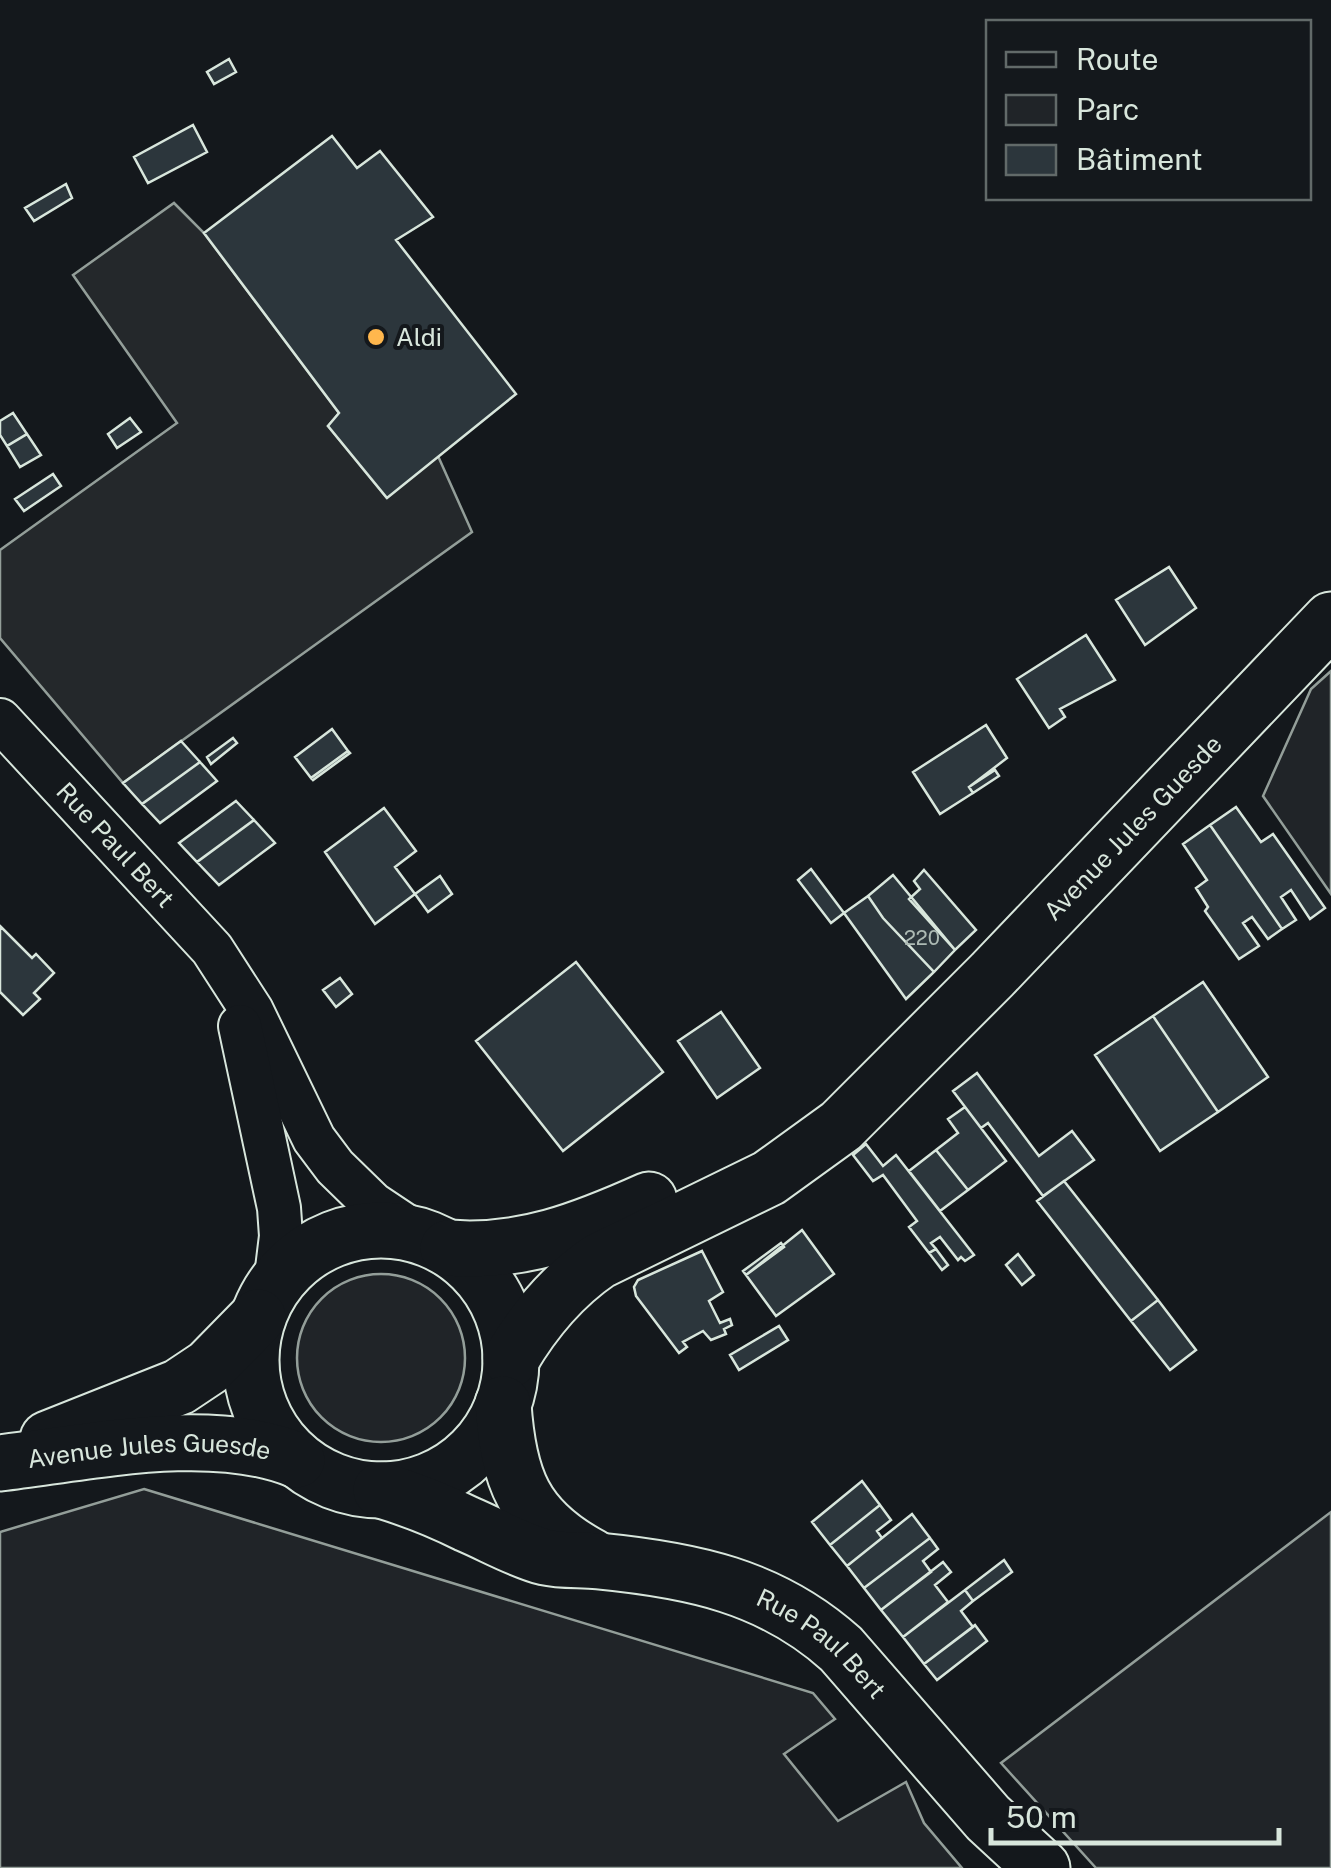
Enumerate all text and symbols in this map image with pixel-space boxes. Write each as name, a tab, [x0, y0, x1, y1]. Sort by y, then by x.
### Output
legend	[986, 20, 1311, 200]
text: Route	[1076, 41, 1158, 77]
text: Parc	[1076, 91, 1139, 127]
text: Bâtiment	[1076, 141, 1203, 177]
place label: Aldi	[396, 322, 442, 352]
marker: Aldi	[365, 326, 387, 348]
street label: Avenue Jules Guesde	[1037, 729, 1228, 927]
street label: Rue Paul Bert	[50, 776, 181, 913]
house number: 220	[904, 926, 940, 950]
street label: Avenue Jules Guesde	[25, 1428, 274, 1474]
street label: Rue Paul Bert	[752, 1582, 892, 1705]
scale bar	[991, 1783, 1278, 1845]
text: 50 m	[1006, 1799, 1077, 1835]

